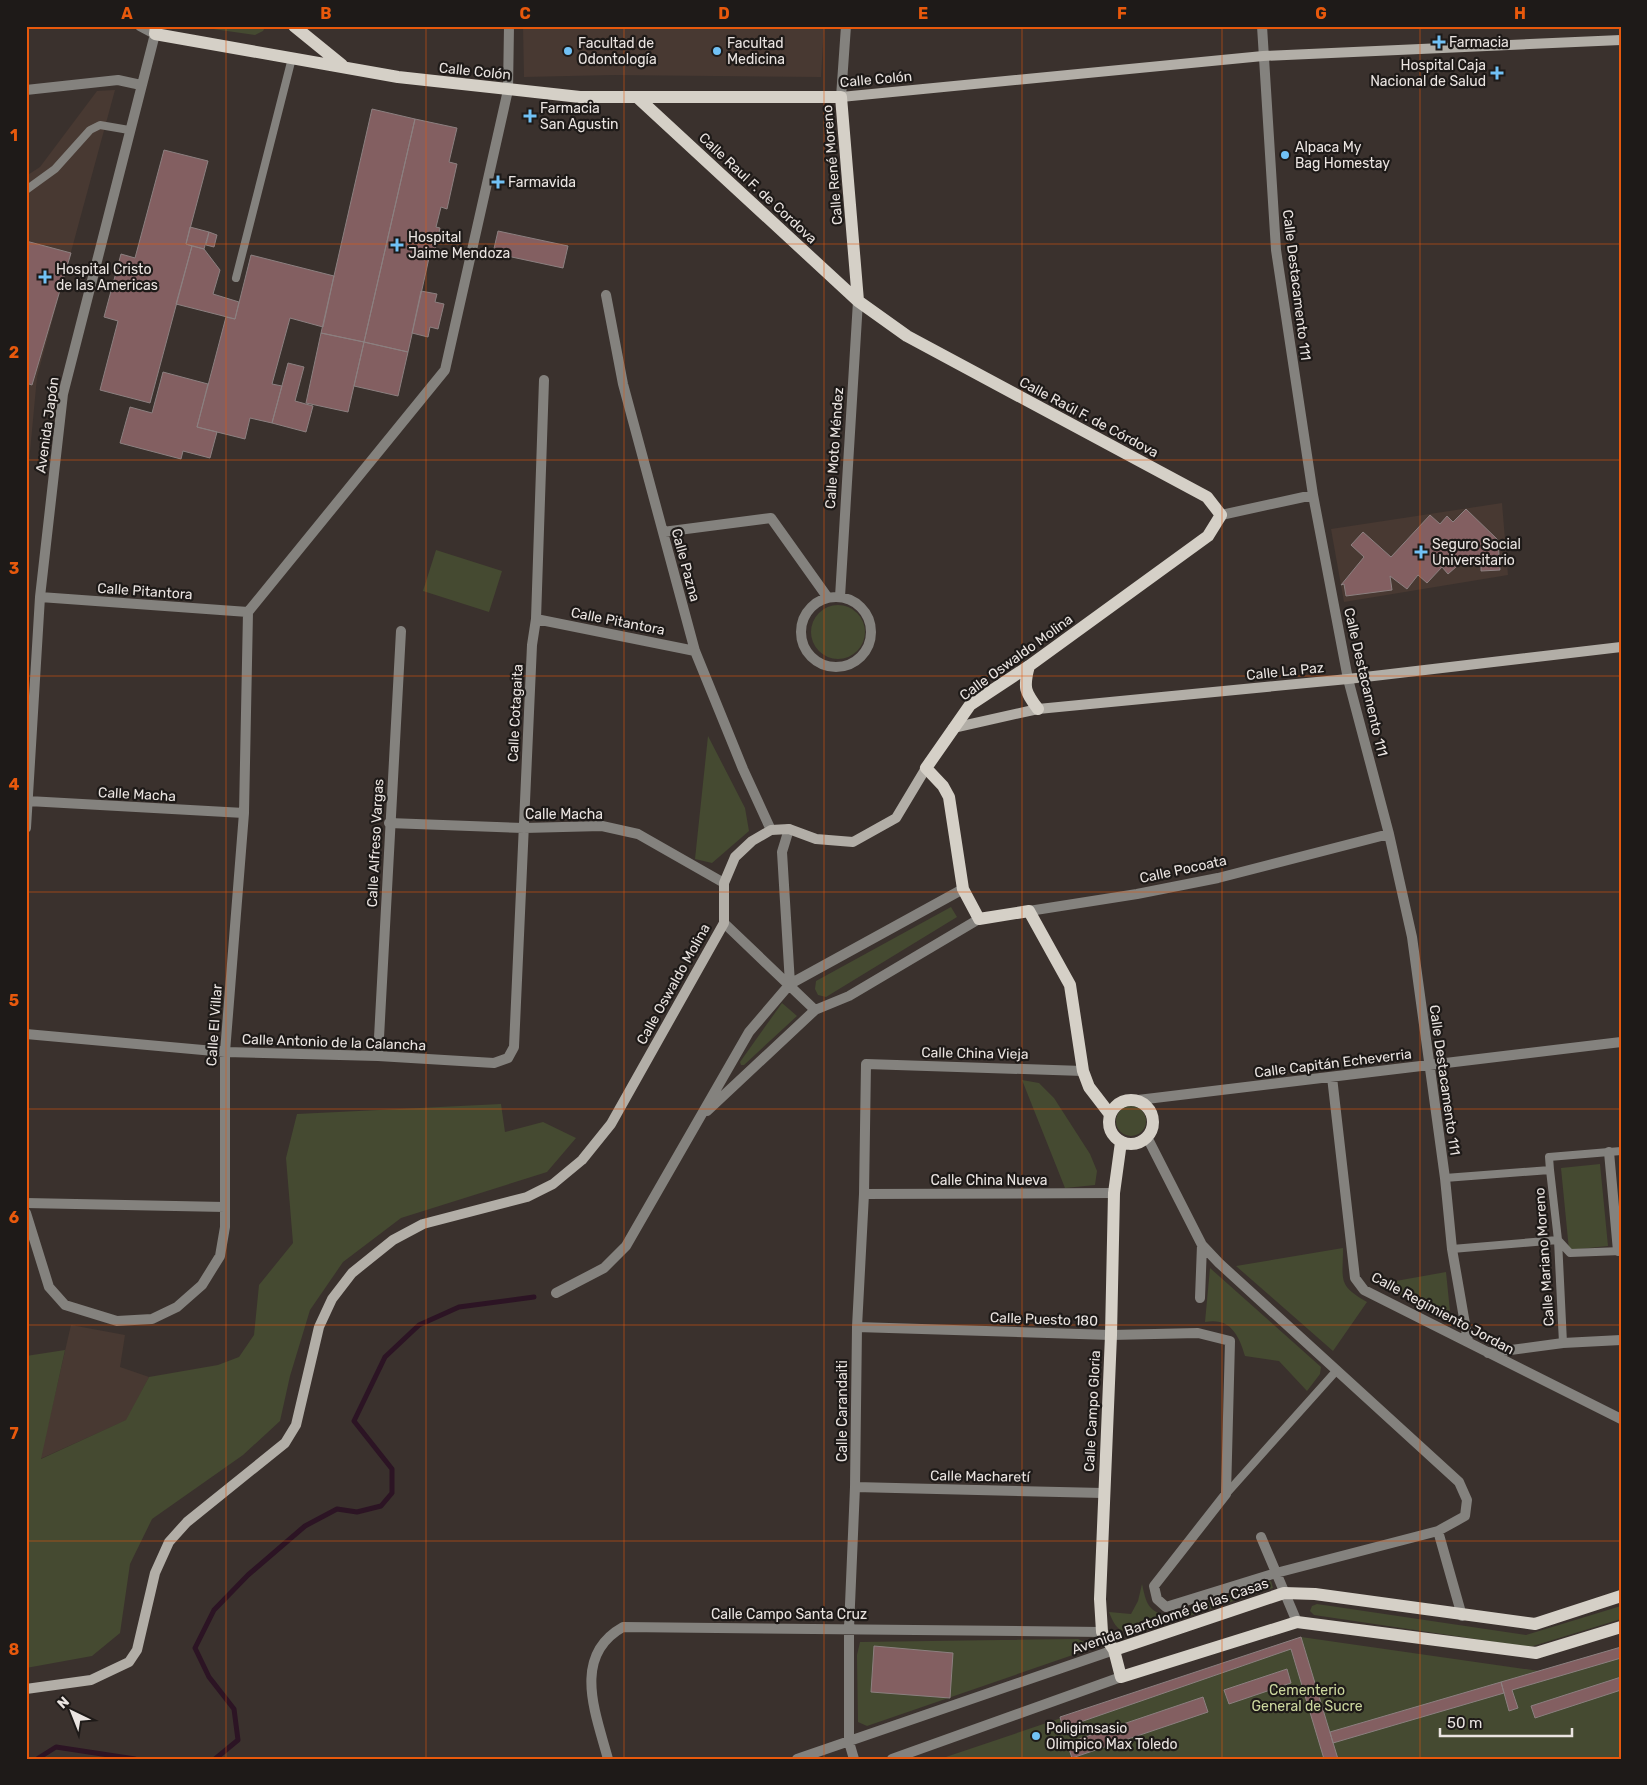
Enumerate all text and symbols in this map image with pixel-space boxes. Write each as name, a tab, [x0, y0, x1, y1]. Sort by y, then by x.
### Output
text: A	[121, 4, 133, 23]
text: B	[320, 4, 332, 23]
text: C	[519, 4, 531, 23]
text: D	[718, 4, 730, 23]
text: E	[918, 4, 928, 23]
text: F	[1117, 4, 1127, 23]
text: G	[1315, 4, 1327, 23]
text: H	[1514, 4, 1526, 23]
place label: Farmacia	[1449, 34, 1509, 51]
place label: Facultad de Odontología	[578, 35, 657, 68]
place label: Facultad Medicina	[727, 35, 785, 68]
marker: Farmacia	[1433, 36, 1445, 48]
marker: Facultad de Odontología	[562, 45, 574, 57]
marker: Facultad Medicina	[711, 45, 723, 57]
place label: Hospital Caja Nacional de Salud	[1370, 57, 1486, 90]
street label: Calle Colón	[438, 59, 512, 84]
marker: Hospital Caja Nacional de Salud	[1490, 66, 1504, 80]
street label: Calle Colón	[839, 68, 913, 91]
place label: Farmacia San Agustin	[540, 100, 619, 133]
street label: Calle René Moreno	[819, 104, 846, 226]
marker: Farmacia San Agustin	[524, 110, 536, 122]
text: 1	[10, 126, 18, 145]
street label: Calle Raul F. de Cordova	[695, 129, 820, 247]
place label: Alpaca My Bag Homestay	[1295, 139, 1390, 172]
marker: Alpaca My Bag Homestay	[1279, 149, 1291, 161]
place label: Farmavida	[508, 174, 576, 191]
marker: Farmavida	[492, 176, 504, 188]
street label: Calle Destacamento 111	[1279, 209, 1314, 362]
place label: Hospital Jaime Mendoza	[408, 229, 510, 262]
marker: Hospital Jaime Mendoza	[390, 238, 404, 252]
place label: Hospital Cristo de las Americas	[56, 261, 158, 294]
marker: Hospital Cristo de las Americas	[38, 270, 52, 284]
text: 2	[9, 343, 19, 362]
street label: Calle Raúl F. de Córdova	[1016, 374, 1161, 461]
street label: Avenida Japón	[32, 376, 63, 474]
street label: Calle Moto Méndez	[822, 387, 847, 509]
street label: Calle Pazna	[668, 527, 703, 604]
place label: Seguro Social Universitario	[1432, 536, 1521, 569]
marker: Seguro Social Universitario	[1414, 545, 1428, 559]
text: 3	[9, 559, 19, 578]
street label: Calle Pitantora	[97, 580, 193, 603]
street label: Calle Pitantora	[569, 604, 666, 639]
street label: Calle Destacamento 111	[1340, 606, 1391, 758]
street label: Calle Oswaldo Molina	[956, 611, 1076, 704]
street label: Calle La Paz	[1245, 659, 1325, 684]
street label: Calle Cotagaita	[504, 664, 527, 763]
text: 4	[9, 775, 20, 794]
street label: Calle Alfreso Vargas	[364, 778, 387, 908]
street label: Calle Macha	[98, 784, 176, 805]
street label: Calle Macha	[525, 806, 603, 823]
street label: Calle Pocoata	[1138, 852, 1228, 887]
street label: Calle Oswaldo Molina	[633, 921, 714, 1048]
street label: Calle El Villar	[203, 983, 226, 1067]
text: 5	[9, 991, 19, 1010]
street label: Calle Destacamento 111	[1426, 1004, 1463, 1157]
street label: Calle Antonio de la Calancha	[242, 1031, 426, 1054]
street label: Calle China Vieja	[921, 1044, 1029, 1063]
street label: Calle Capitán Echeverria	[1253, 1045, 1413, 1082]
street label: Calle China Nueva	[931, 1172, 1047, 1189]
street label: Calle Mariano Moreno	[1531, 1187, 1558, 1327]
text: 6	[9, 1208, 19, 1227]
street label: Calle Regimiento Jordan	[1368, 1269, 1517, 1358]
street label: Calle Puesto 180	[990, 1309, 1098, 1330]
street label: Calle Campo Gloria	[1081, 1350, 1104, 1472]
street label: Calle Carandaiti	[834, 1360, 851, 1462]
text: 7	[9, 1424, 19, 1443]
street label: Calle Macharetí	[930, 1467, 1031, 1486]
street label: Avenida Bartolomé de las Casas	[1069, 1575, 1271, 1658]
street label: Calle Campo Santa Cruz	[711, 1606, 867, 1623]
text: 8	[9, 1640, 20, 1659]
park label: Cementerio General de Sucre	[1252, 1682, 1363, 1715]
north arrow	[48, 1688, 98, 1738]
text: N	[54, 1693, 73, 1713]
scale bar	[1440, 1705, 1572, 1737]
text: 50 m	[1447, 1714, 1482, 1732]
place label: Poligimsasio Olimpico Max Toledo	[1046, 1720, 1178, 1753]
marker: Poligimsasio Olimpico Max Toledo	[1030, 1730, 1042, 1742]

